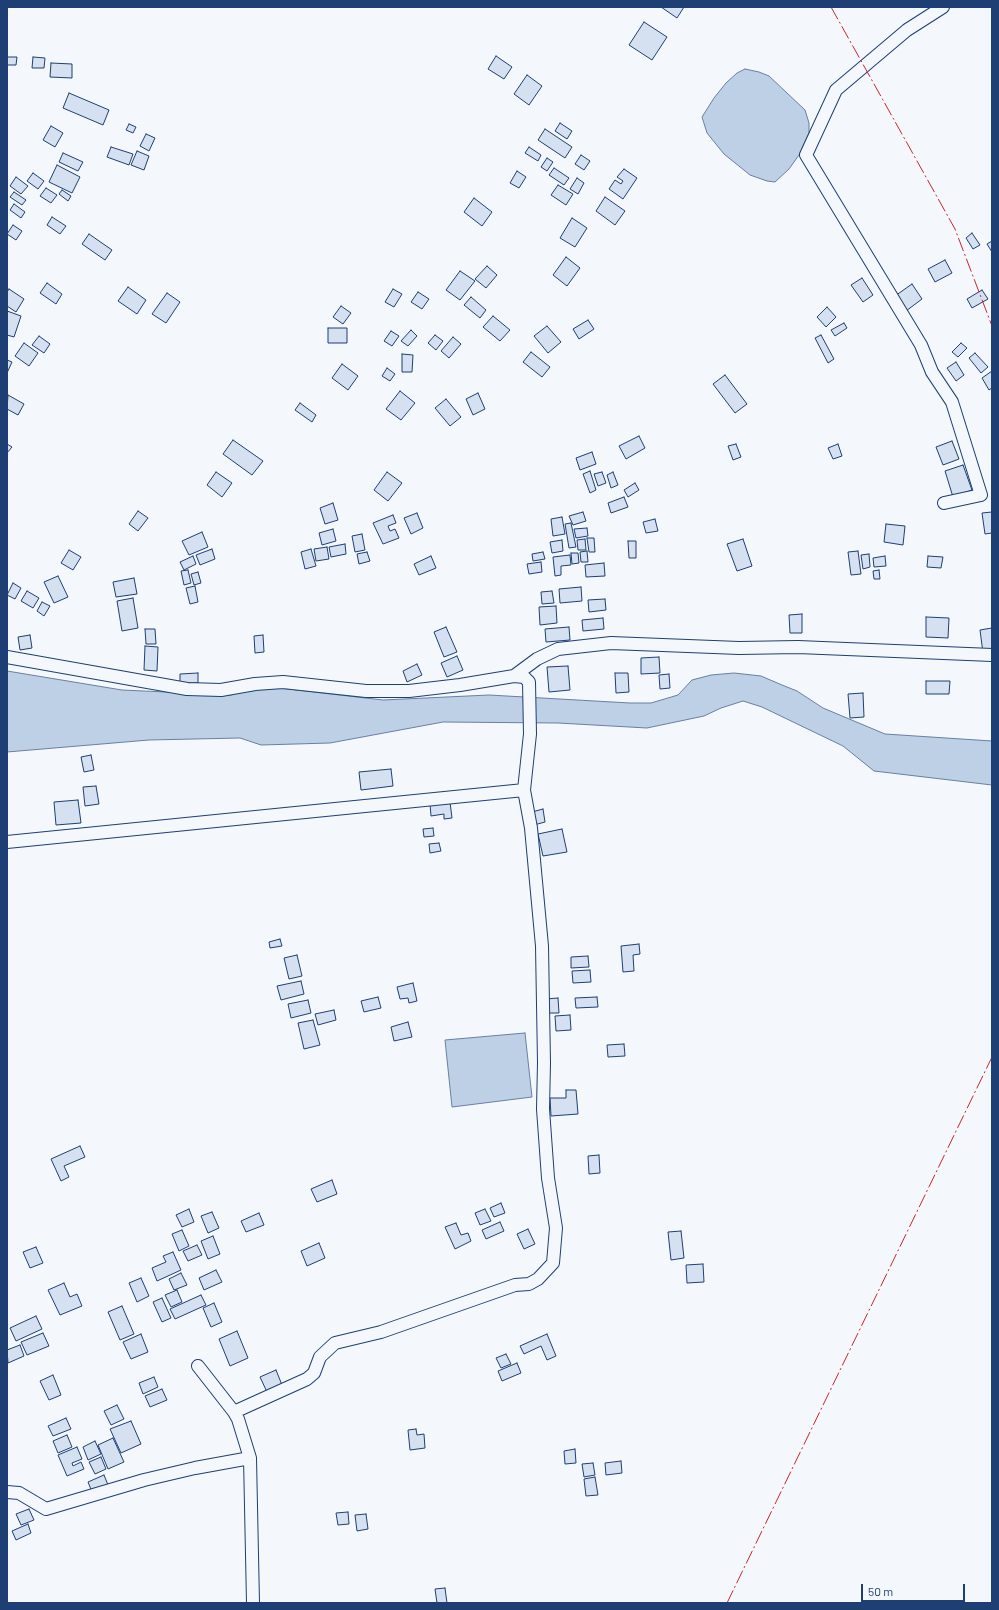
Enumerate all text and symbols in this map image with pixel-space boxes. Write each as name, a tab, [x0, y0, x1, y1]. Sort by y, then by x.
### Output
scale bar	[863, 1576, 967, 1602]
text: 50 m	[868, 1584, 893, 1598]

